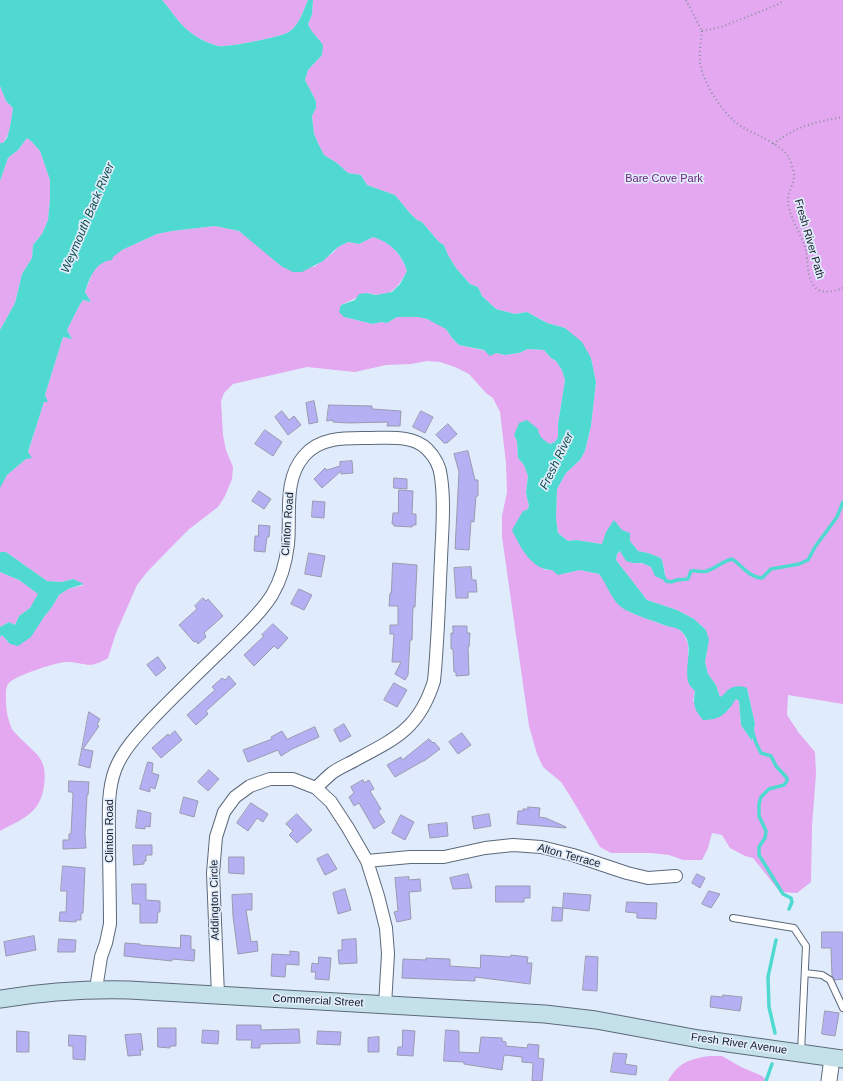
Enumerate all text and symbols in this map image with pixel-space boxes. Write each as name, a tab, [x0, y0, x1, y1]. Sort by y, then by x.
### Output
water label: Weymouth Back River	[58, 161, 118, 275]
park label: Bare Cove Park	[625, 172, 703, 186]
street label: Fresh River Path	[791, 198, 827, 280]
water label: Fresh River	[537, 430, 577, 492]
street label: Clinton Road	[279, 492, 297, 556]
street label: Clinton Road	[103, 799, 117, 863]
street label: Alton Terrace	[536, 841, 602, 871]
street label: Addington Circle	[208, 860, 222, 940]
street label: Commercial Street	[272, 992, 364, 1010]
street label: Fresh River Avenue	[690, 1031, 788, 1057]

